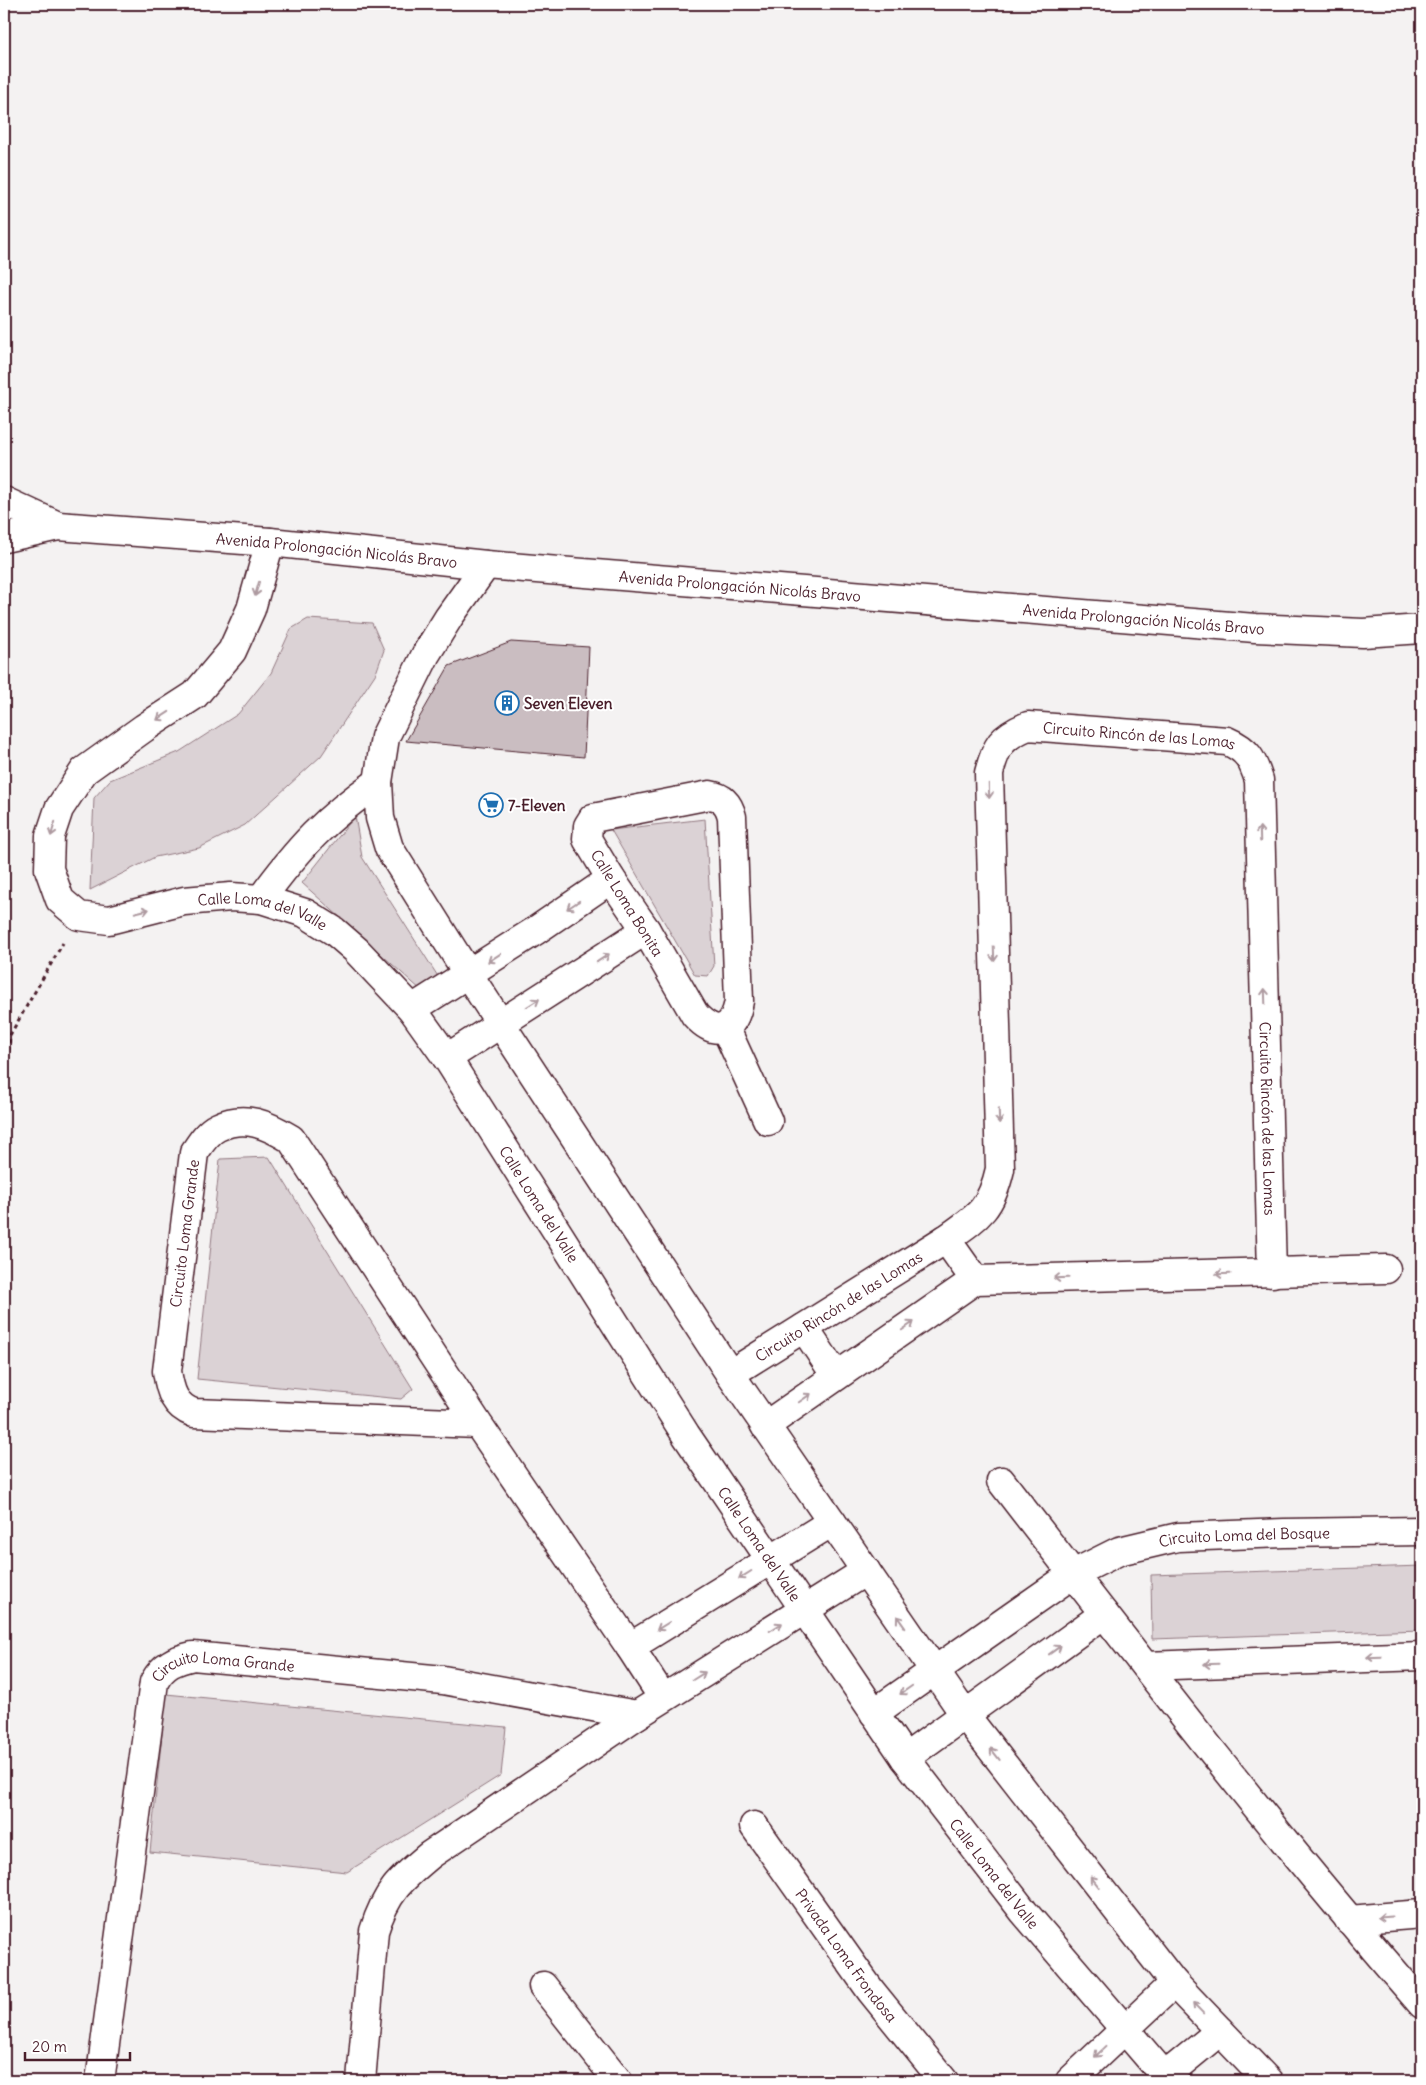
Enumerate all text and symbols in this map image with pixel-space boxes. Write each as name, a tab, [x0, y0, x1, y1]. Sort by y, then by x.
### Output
street label: Avenida Prolongación Nicolás Bravo	[215, 528, 458, 571]
street label: Avenida Prolongación Nicolás Bravo	[618, 566, 862, 605]
one-way arrow	[252, 581, 262, 597]
street label: Avenida Prolongación Nicolás Bravo	[1022, 600, 1265, 638]
building icon: Seven Eleven	[494, 690, 520, 716]
place label: Seven Eleven	[524, 694, 613, 713]
one-way arrow	[156, 711, 170, 721]
street label: Circuito Rincón de las Lomas	[1042, 718, 1240, 754]
one-way arrow	[985, 783, 994, 799]
supermarket icon: 7-Eleven	[478, 792, 504, 818]
place label: 7-Eleven	[508, 796, 566, 815]
one-way arrow	[47, 820, 57, 836]
one-way arrow	[1255, 826, 1265, 842]
street label: Calle Loma Bonita	[587, 846, 668, 960]
street label: Calle Loma del Valle	[197, 887, 331, 934]
one-way arrow	[566, 900, 580, 910]
one-way arrow	[133, 906, 149, 916]
one-way arrow	[989, 945, 999, 961]
one-way arrow	[487, 953, 501, 963]
one-way arrow	[595, 953, 609, 963]
one-way arrow	[1260, 989, 1269, 1005]
one-way arrow	[525, 998, 539, 1008]
street label: Circuito Rincón de las Lomas	[1256, 1021, 1280, 1216]
one-way arrow	[994, 1108, 1004, 1124]
street label: Calle Loma del Valle	[495, 1142, 583, 1266]
street label: Circuito Loma Grande	[165, 1158, 203, 1308]
street label: Circuito Rincón de las Lomas	[751, 1247, 926, 1366]
one-way arrow	[1215, 1269, 1232, 1279]
one-way arrow	[1053, 1273, 1069, 1283]
one-way arrow	[901, 1321, 915, 1331]
one-way arrow	[798, 1393, 812, 1403]
street label: Calle Loma del Valle	[714, 1483, 805, 1605]
street label: Circuito Loma del Bosque	[1157, 1523, 1330, 1551]
one-way arrow	[739, 1570, 753, 1580]
one-way arrow	[896, 1615, 906, 1629]
one-way arrow	[657, 1621, 671, 1631]
one-way arrow	[768, 1622, 782, 1632]
one-way arrow	[1047, 1645, 1061, 1655]
street label: Circuito Loma Grande	[147, 1646, 295, 1686]
one-way arrow	[1366, 1653, 1382, 1662]
one-way arrow	[1203, 1659, 1219, 1668]
one-way arrow	[691, 1670, 705, 1680]
one-way arrow	[899, 1685, 913, 1695]
one-way arrow	[990, 1748, 1001, 1761]
street label: Calle Loma del Valle	[946, 1815, 1043, 1932]
one-way arrow	[1090, 1876, 1101, 1889]
street label: Privada Loma Frondosa	[792, 1885, 902, 2026]
one-way arrow	[1378, 1912, 1394, 1922]
one-way arrow	[1192, 2002, 1204, 2014]
scale bar	[25, 2030, 130, 2062]
text: 20 m	[32, 2037, 67, 2056]
one-way arrow	[1094, 2046, 1107, 2058]

